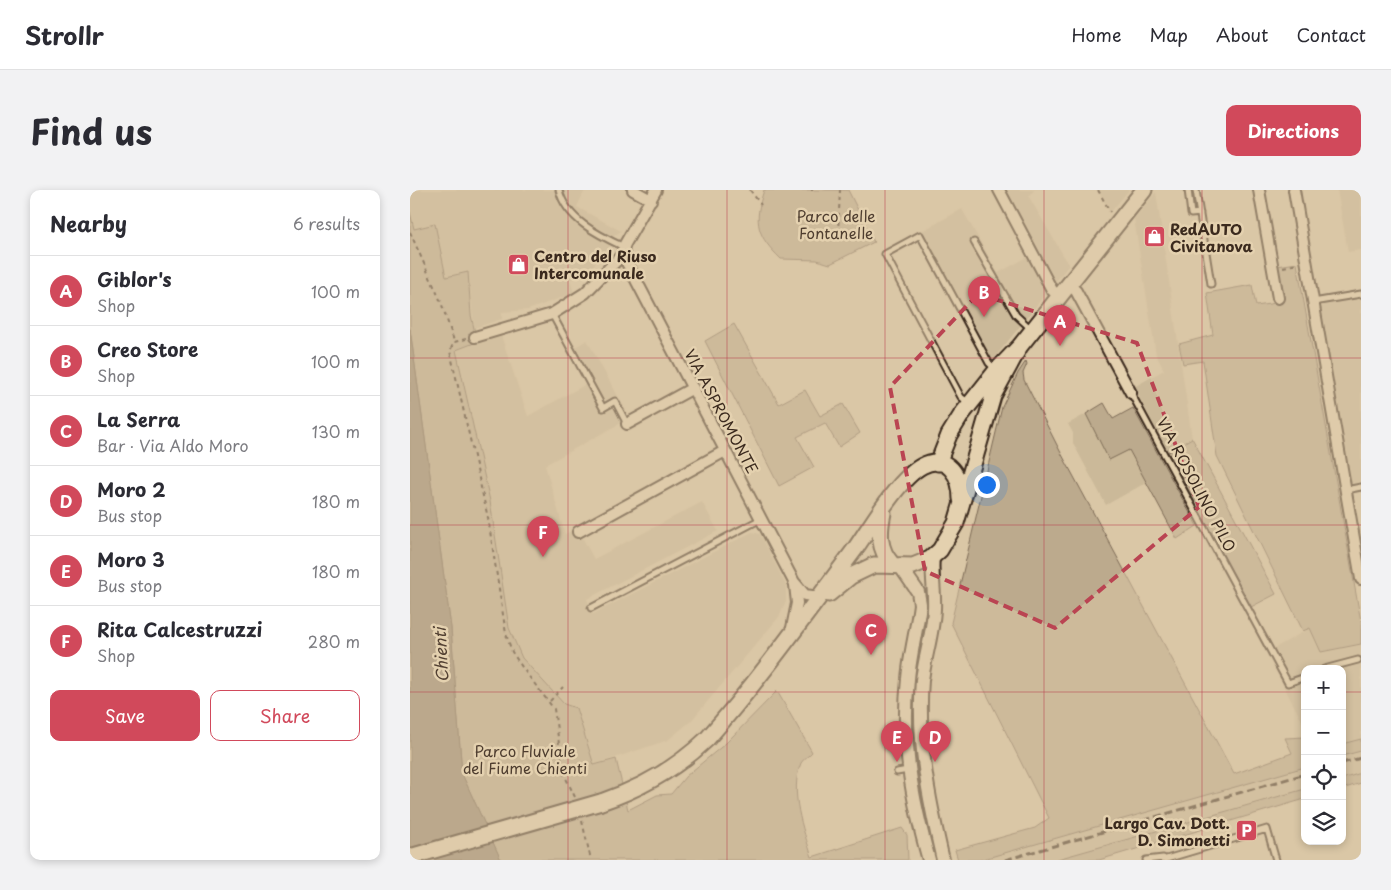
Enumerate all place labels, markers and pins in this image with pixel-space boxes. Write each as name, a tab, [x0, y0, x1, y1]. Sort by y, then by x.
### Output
place label: RedAUTO Civitanova	[1170, 217, 1254, 257]
shop icon: RedAUTO Civitanova	[1142, 225, 1166, 249]
place label: Centro del Riuso Intercomunale	[534, 244, 657, 284]
shop icon: Centro del Riuso Intercomunale	[506, 252, 530, 276]
pin: B	[968, 276, 1000, 317]
pin: A	[1044, 305, 1076, 346]
pin: F	[527, 516, 559, 557]
pin: C	[855, 614, 887, 655]
pin: E	[881, 721, 913, 762]
pin: D	[919, 721, 951, 762]
place label: Largo Cav. Dott. D. Simonetti	[1105, 811, 1230, 851]
parking icon: Largo Cav. Dott. D. Simonetti	[1234, 819, 1258, 843]

